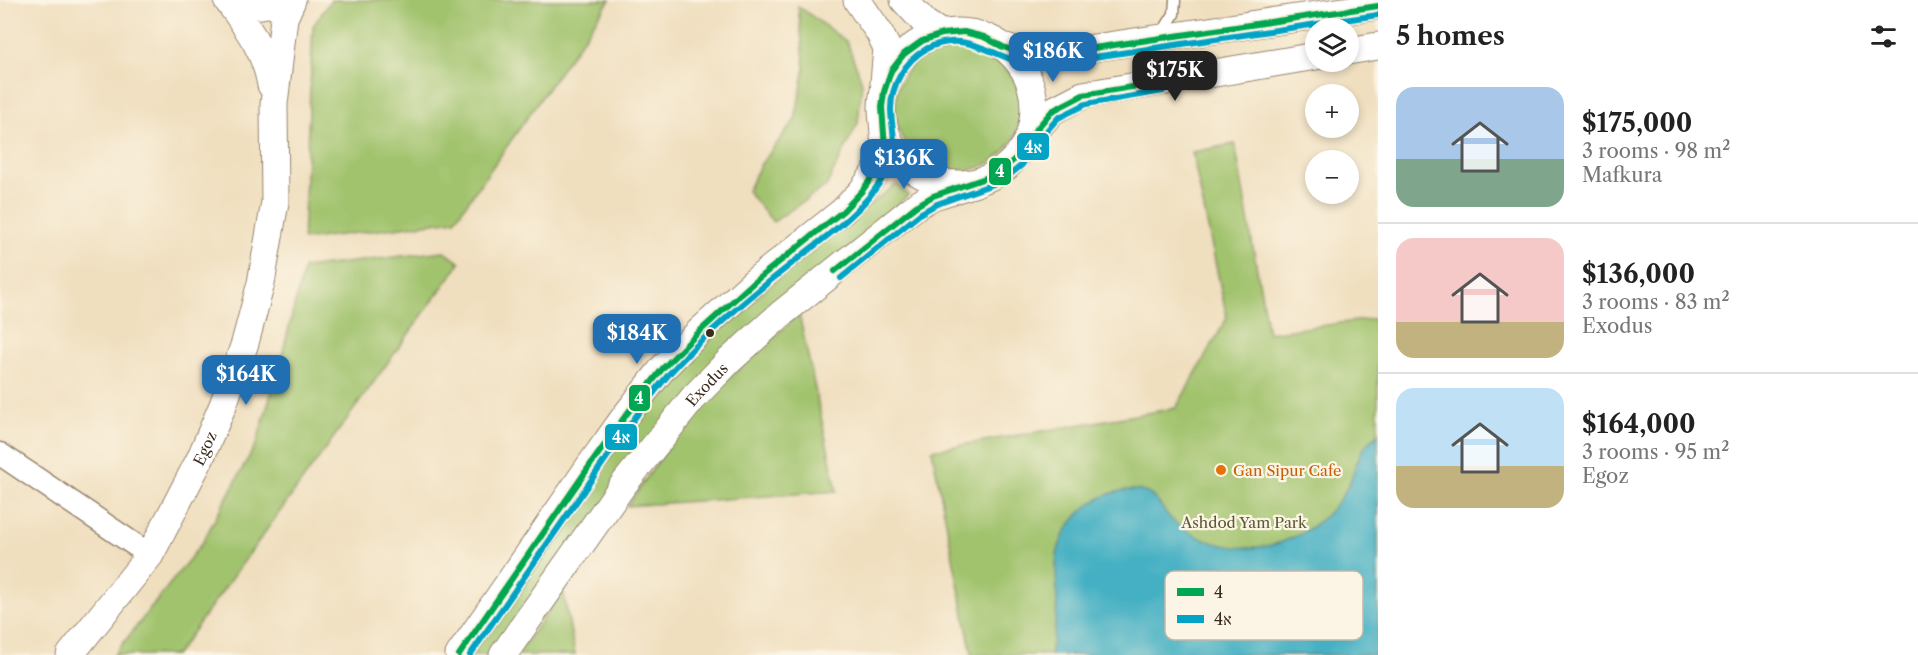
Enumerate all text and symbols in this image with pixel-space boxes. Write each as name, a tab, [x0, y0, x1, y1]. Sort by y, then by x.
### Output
map controls	[1305, 18, 1359, 204]
button: layers	[1305, 18, 1359, 72]
text: 5 homes	[1396, 20, 1505, 52]
icon: filters	[1867, 20, 1900, 53]
pin: $186K	[1011, 32, 1095, 83]
text: $186K	[1023, 39, 1083, 63]
pin: $175K	[1133, 51, 1217, 102]
text: $175K	[1146, 58, 1204, 82]
button: +	[1305, 84, 1359, 138]
text: $175,000	[1582, 107, 1692, 139]
icon: home	[1444, 111, 1516, 183]
line badge: 4א	[1016, 132, 1050, 161]
text: 4א	[1024, 137, 1042, 157]
pin: $136K	[862, 139, 946, 190]
text: 3 rooms · 98 m²	[1582, 139, 1730, 163]
text: $136K	[874, 146, 934, 170]
button: −	[1305, 150, 1359, 204]
line badge: 4	[988, 157, 1012, 186]
text: 4	[995, 161, 1005, 181]
text: Mafkura	[1582, 163, 1662, 187]
text: $136,000	[1582, 258, 1695, 290]
icon: home	[1444, 262, 1516, 334]
text: 3 rooms · 83 m²	[1582, 290, 1730, 314]
pin: $184K	[595, 314, 679, 365]
text: Exodus	[1582, 314, 1652, 338]
text: $184K	[607, 321, 667, 345]
unlabelled marker	[704, 327, 716, 339]
pin: $164K	[204, 355, 288, 406]
street label: Exodus	[681, 359, 732, 410]
text: $164K	[216, 362, 276, 386]
line badge: 4	[628, 384, 651, 412]
text: 4	[634, 388, 644, 408]
text: $164,000	[1582, 408, 1696, 440]
icon: home	[1444, 412, 1516, 484]
line badge: 4א	[604, 423, 638, 451]
text: 4א	[612, 427, 630, 447]
street label: Egoz	[189, 428, 220, 469]
text: 3 rooms · 95 m²	[1582, 440, 1729, 464]
place label: Gan Sipur Cafe	[1233, 461, 1342, 480]
marker: Gan Sipur Cafe	[1214, 463, 1228, 477]
text: Egoz	[1582, 464, 1629, 488]
park label: Ashdod Yam Park	[1180, 513, 1308, 532]
legend	[1165, 571, 1363, 640]
text: 4	[1214, 582, 1223, 602]
text: 4א	[1214, 609, 1232, 629]

